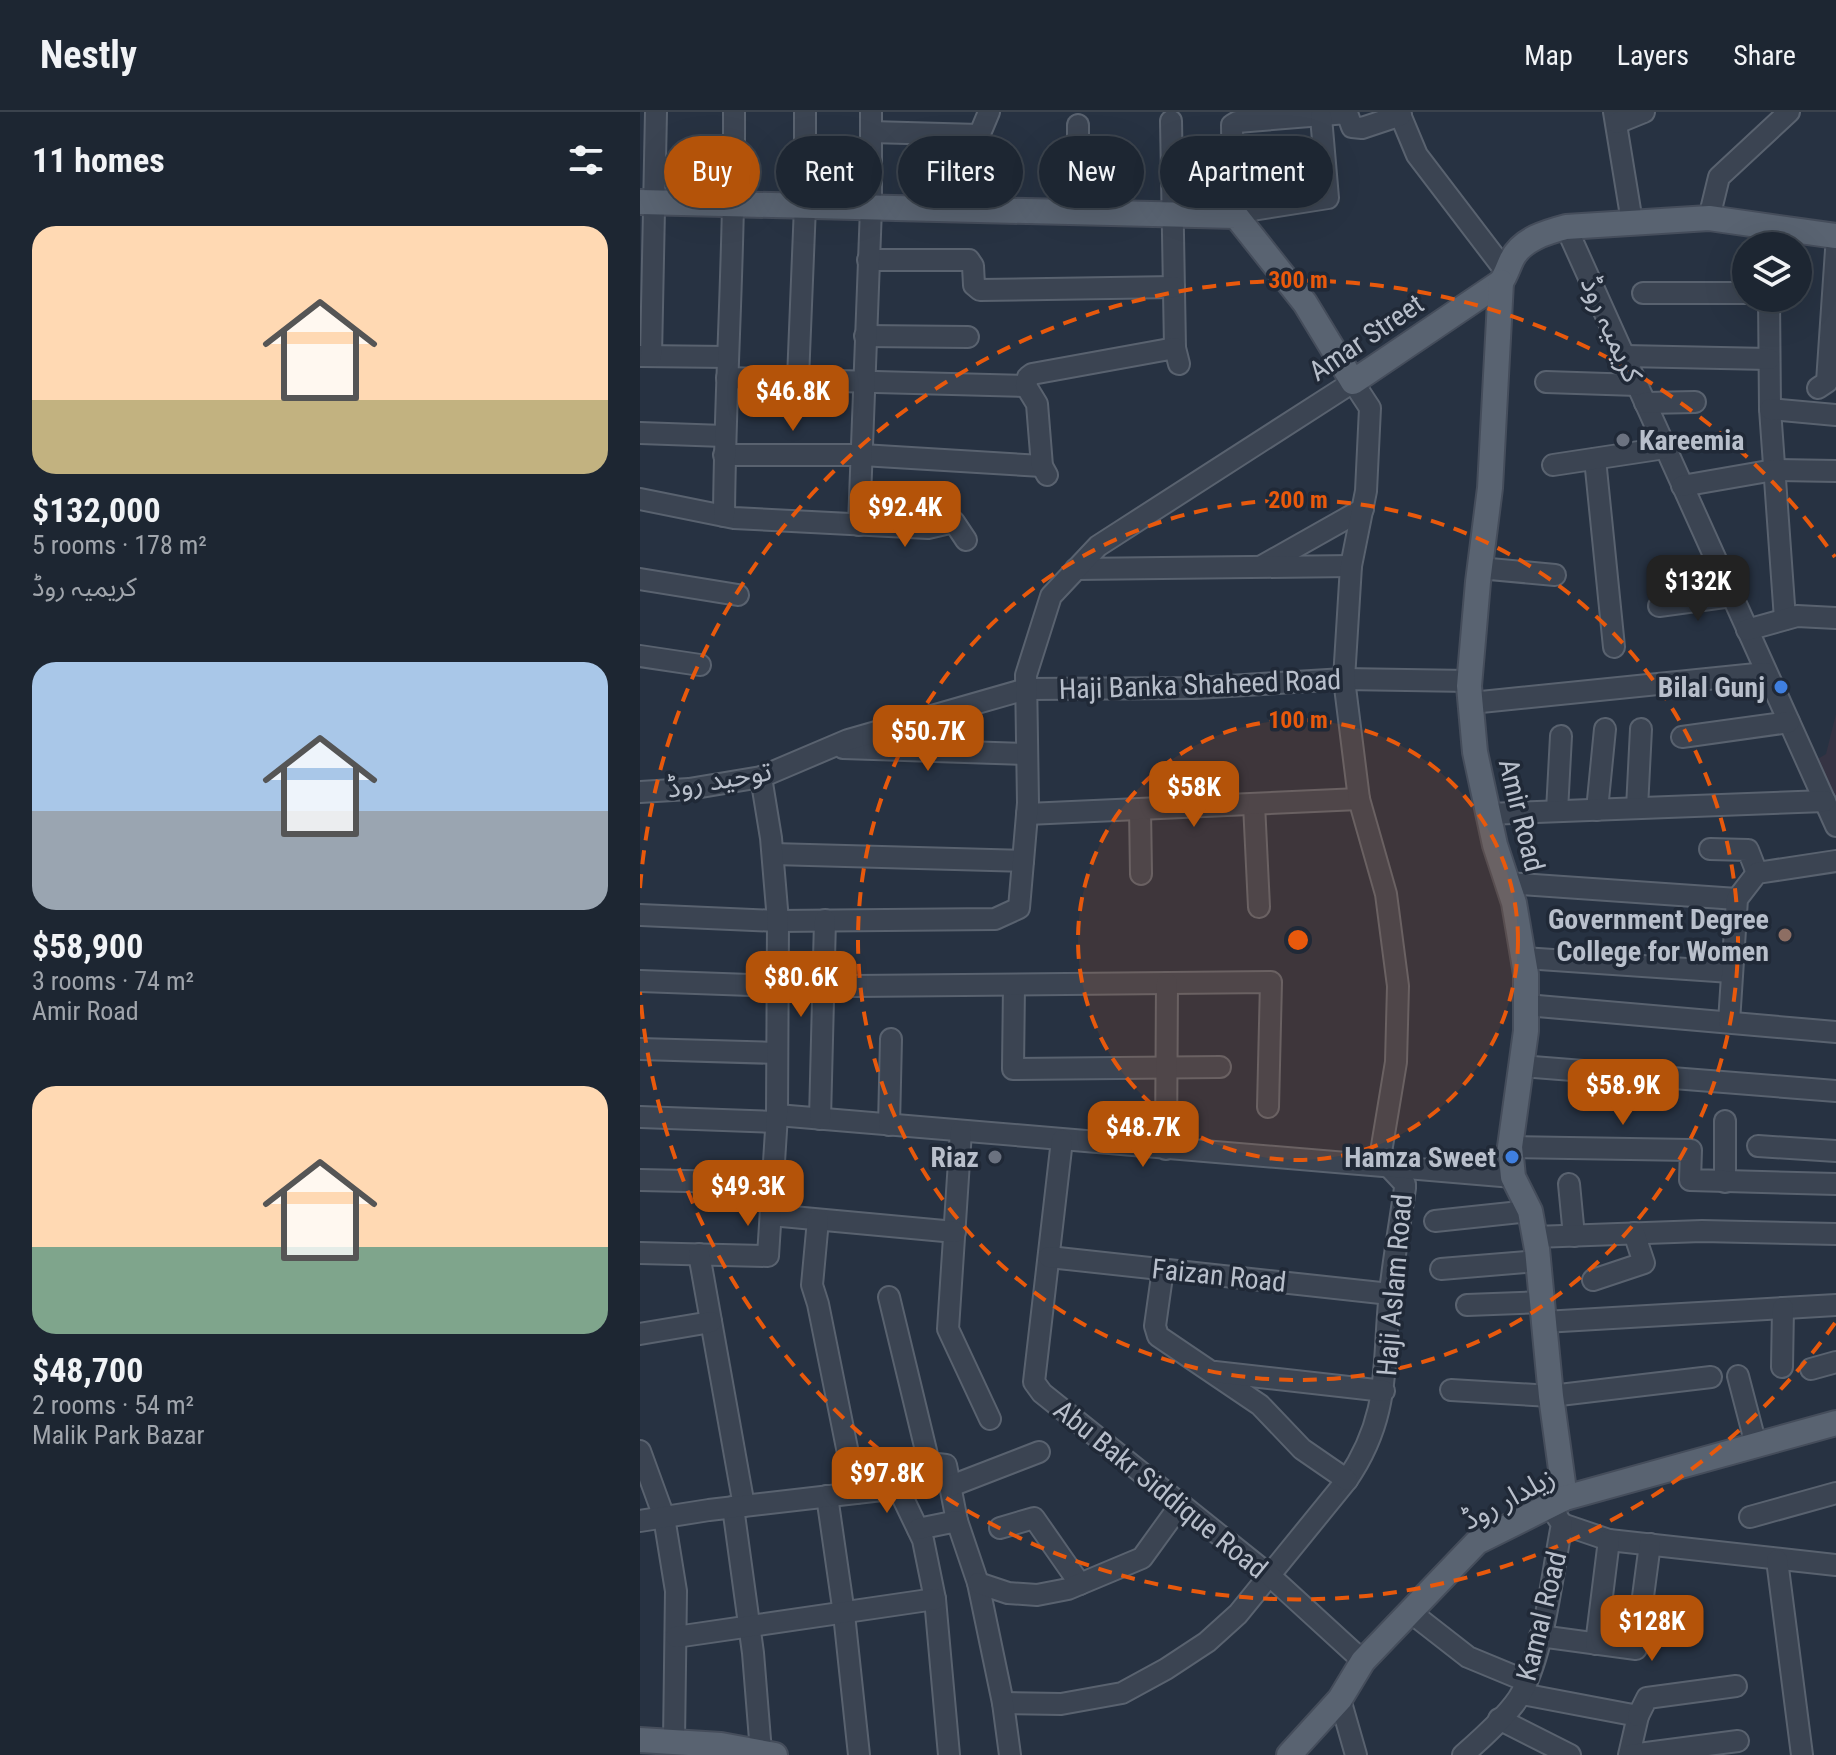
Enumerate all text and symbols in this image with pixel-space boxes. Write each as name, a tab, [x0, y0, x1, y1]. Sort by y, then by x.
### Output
text: Nestly	[40, 33, 137, 77]
text: Map	[1524, 39, 1573, 72]
text: Layers	[1617, 39, 1689, 72]
text: Share	[1733, 39, 1796, 72]
chip: Buy	[664, 136, 760, 208]
chip: Rent	[776, 136, 882, 208]
chip: Filters	[898, 136, 1023, 208]
chip: New	[1039, 136, 1144, 208]
chip: Apartment	[1160, 136, 1333, 208]
icon: filters	[564, 138, 608, 182]
text: 11 homes	[32, 140, 165, 180]
map controls	[1732, 232, 1812, 312]
button: layers	[1732, 232, 1812, 312]
text: 300 m	[1268, 266, 1328, 294]
street label: کریمیہ روڈ	[1574, 271, 1650, 388]
icon: home	[248, 278, 392, 422]
street label: Amar Street	[1303, 287, 1430, 388]
pin: $46.8K	[728, 365, 858, 433]
text: $46.8K	[756, 376, 830, 406]
place label: Kareemia	[1639, 424, 1745, 457]
marker: Kareemia	[1614, 431, 1632, 449]
pin: $92.4K	[840, 481, 970, 549]
text: 200 m	[1268, 486, 1328, 514]
text: $132,000	[32, 490, 161, 530]
text: $92.4K	[868, 492, 942, 522]
text: 5 rooms · 178 m²	[32, 530, 207, 560]
pin: $132K	[1642, 555, 1754, 623]
text: $132K	[1665, 566, 1731, 596]
text: کریمیہ روڈ	[32, 572, 137, 602]
street label: Haji Banka Shaheed Road	[1058, 663, 1342, 706]
place label: Bilal Gunj	[1658, 671, 1765, 704]
marker: Bilal Gunj	[1772, 678, 1790, 696]
pin: $50.7K	[863, 705, 993, 773]
text: 100 m	[1268, 706, 1328, 734]
icon: home	[248, 714, 392, 858]
text: $50.7K	[891, 716, 965, 746]
street label: توحید روڈ	[664, 754, 774, 805]
street label: Amir Road	[1492, 755, 1551, 875]
pin: $58K	[1147, 761, 1241, 829]
text: $58K	[1167, 772, 1221, 802]
place label: Government Degree College for Women	[1548, 903, 1769, 968]
text: $58,900	[32, 926, 143, 966]
centre of rings	[1284, 926, 1312, 954]
marker: Government Degree College for Women	[1776, 926, 1794, 944]
pin: $80.6K	[736, 951, 866, 1019]
text: $80.6K	[764, 962, 838, 992]
text: 3 rooms · 74 m²	[32, 966, 194, 996]
text: Amir Road	[32, 996, 139, 1026]
pin: $58.9K	[1558, 1059, 1688, 1127]
text: $58.9K	[1586, 1070, 1660, 1100]
pin: $48.7K	[1078, 1101, 1208, 1169]
text: $48.7K	[1106, 1112, 1180, 1142]
icon: home	[248, 1138, 392, 1282]
place label: Riaz	[931, 1141, 979, 1174]
place label: Hamza Sweet	[1344, 1141, 1496, 1174]
marker: Riaz	[986, 1148, 1004, 1166]
marker: Hamza Sweet	[1503, 1148, 1521, 1166]
pin: $49.3K	[683, 1160, 813, 1228]
text: $49.3K	[711, 1171, 785, 1201]
street label: Haji Aslam Road	[1370, 1193, 1419, 1377]
street label: Faizan Road	[1150, 1252, 1288, 1299]
text: $48,700	[32, 1350, 143, 1390]
text: 2 rooms · 54 m²	[32, 1390, 194, 1420]
street label: Abu Bakr Siddique Road	[1047, 1393, 1274, 1585]
text: Malik Park Bazar	[32, 1420, 204, 1450]
pin: $97.8K	[822, 1447, 952, 1515]
text: $97.8K	[850, 1458, 924, 1488]
street label: زیلدار روڈ	[1456, 1460, 1560, 1537]
street label: Kamal Road	[1509, 1548, 1573, 1684]
pin: $128K	[1596, 1595, 1708, 1663]
text: $128K	[1619, 1606, 1685, 1636]

